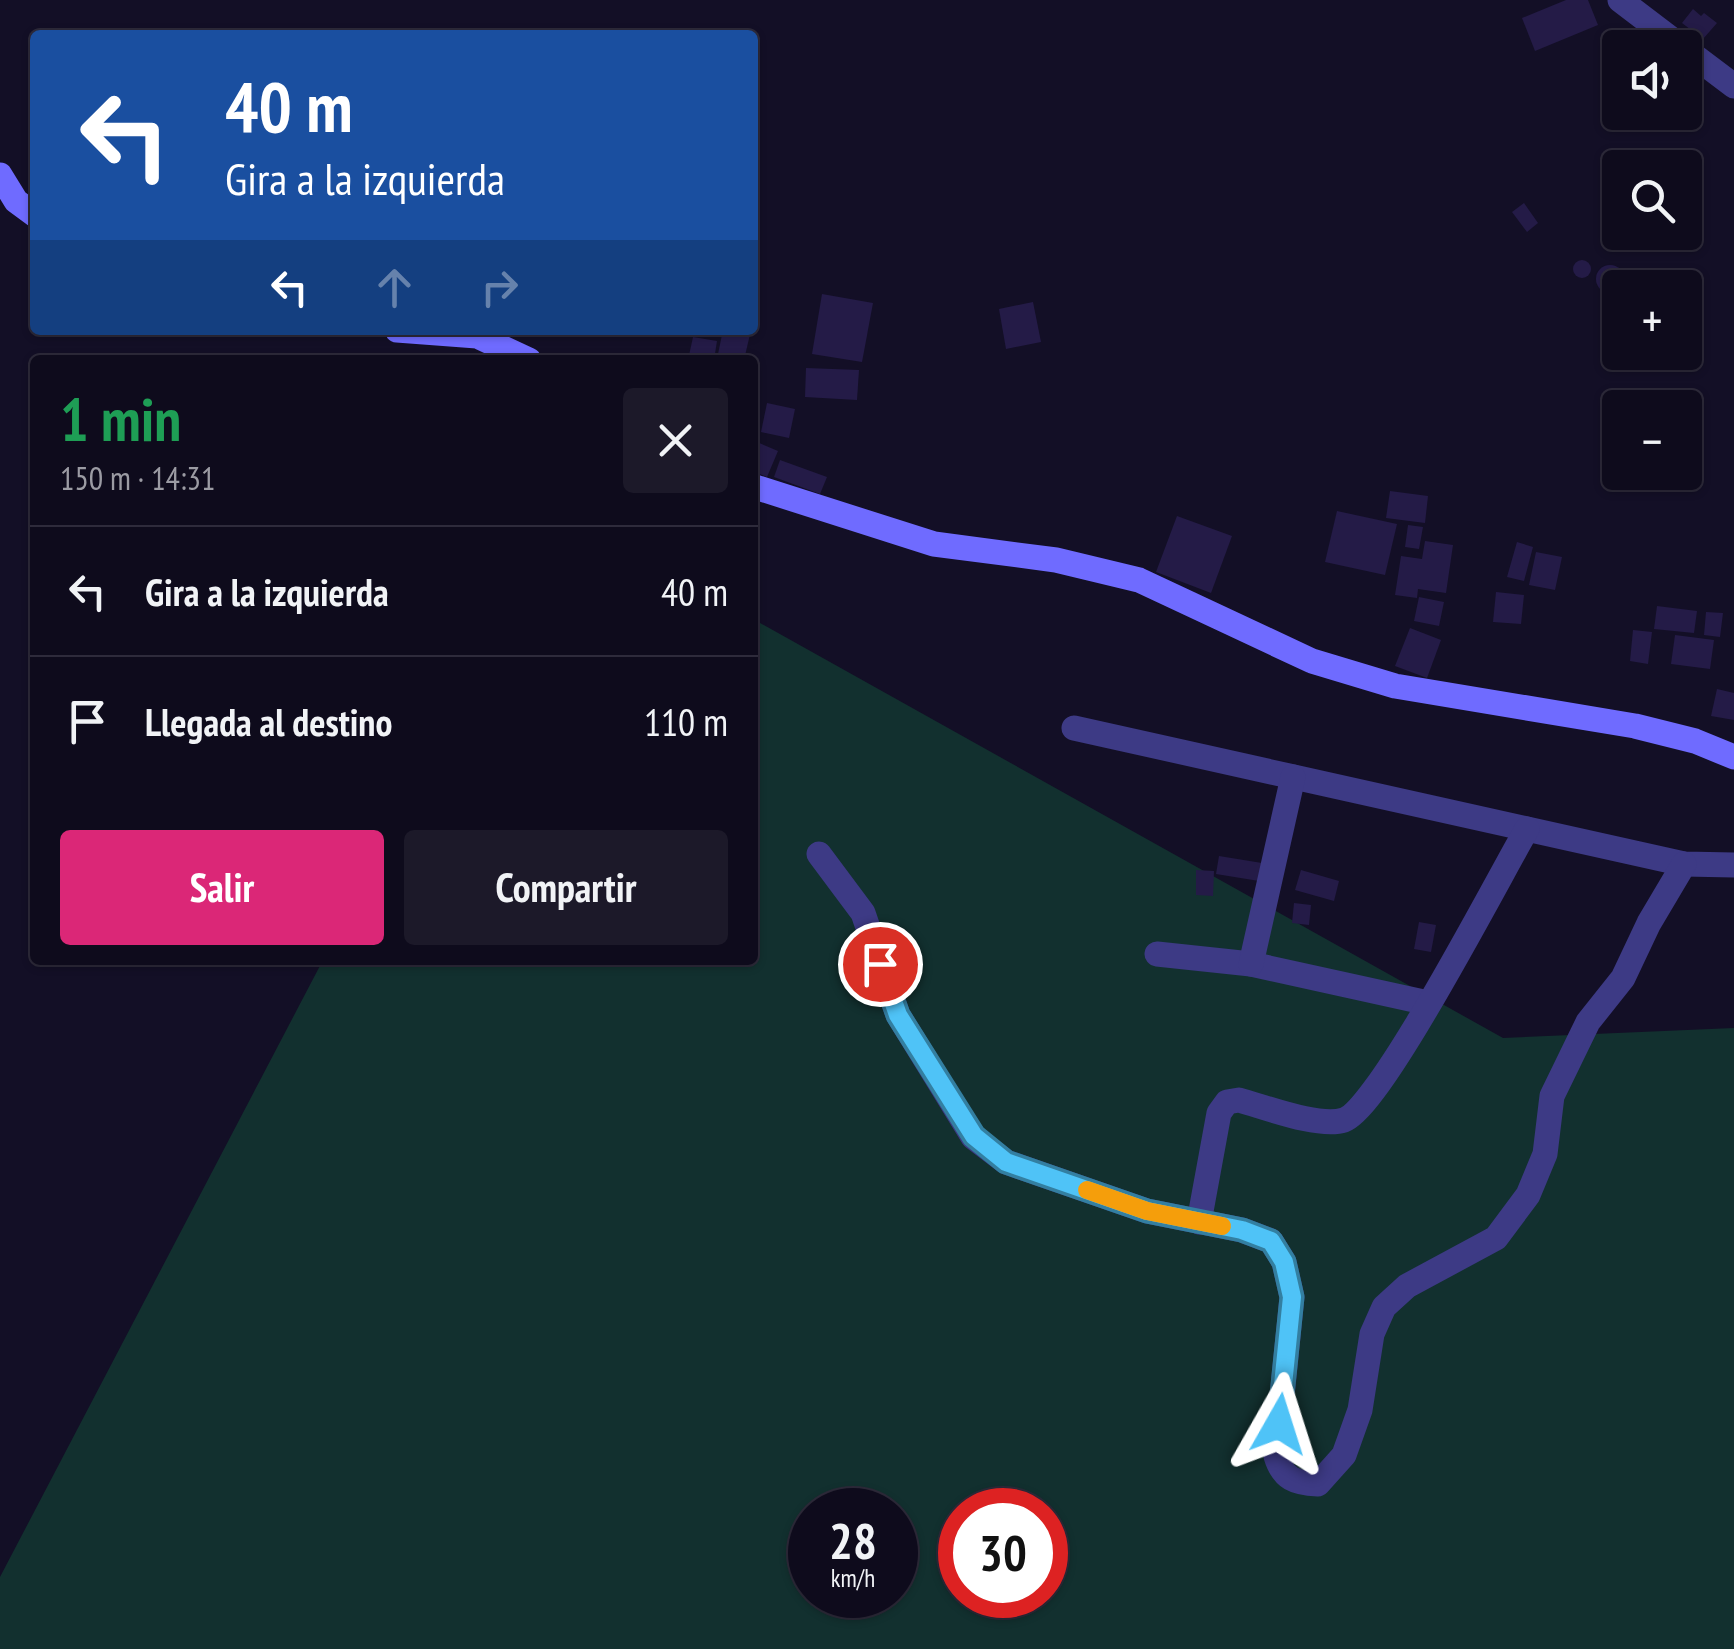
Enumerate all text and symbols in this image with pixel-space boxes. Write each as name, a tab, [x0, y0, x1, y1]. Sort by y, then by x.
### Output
map controls	[1602, 30, 1702, 490]
button: sound	[1602, 30, 1702, 130]
text: 40 m	[225, 61, 353, 151]
icon: left	[60, 70, 190, 200]
text: Gira a la izquierda	[225, 149, 505, 207]
button: search	[1602, 150, 1702, 250]
icon: left	[262, 260, 317, 315]
icon: ahead	[367, 260, 422, 315]
icon: right	[472, 260, 527, 315]
button: +	[1602, 270, 1702, 370]
text: 1 min	[60, 380, 181, 458]
button: close	[623, 388, 728, 493]
button: −	[1602, 390, 1702, 490]
text: 150 m · 14:31	[60, 457, 215, 499]
icon: left	[60, 564, 115, 619]
text: Gira a la izquierda	[145, 567, 389, 616]
text: 40 m	[661, 567, 728, 616]
icon: arrive	[60, 694, 115, 749]
text: Llegada al destino	[145, 697, 392, 746]
text: 110 m	[644, 697, 728, 746]
button: Salir	[60, 830, 384, 945]
button: Compartir	[404, 830, 728, 945]
pin	[838, 922, 923, 1007]
icon: arrive	[853, 937, 908, 992]
position arrow	[1227, 1372, 1331, 1476]
speed limit sign: 30	[938, 1488, 1068, 1618]
text: 28	[829, 1508, 877, 1573]
text: km/h	[831, 1562, 875, 1594]

